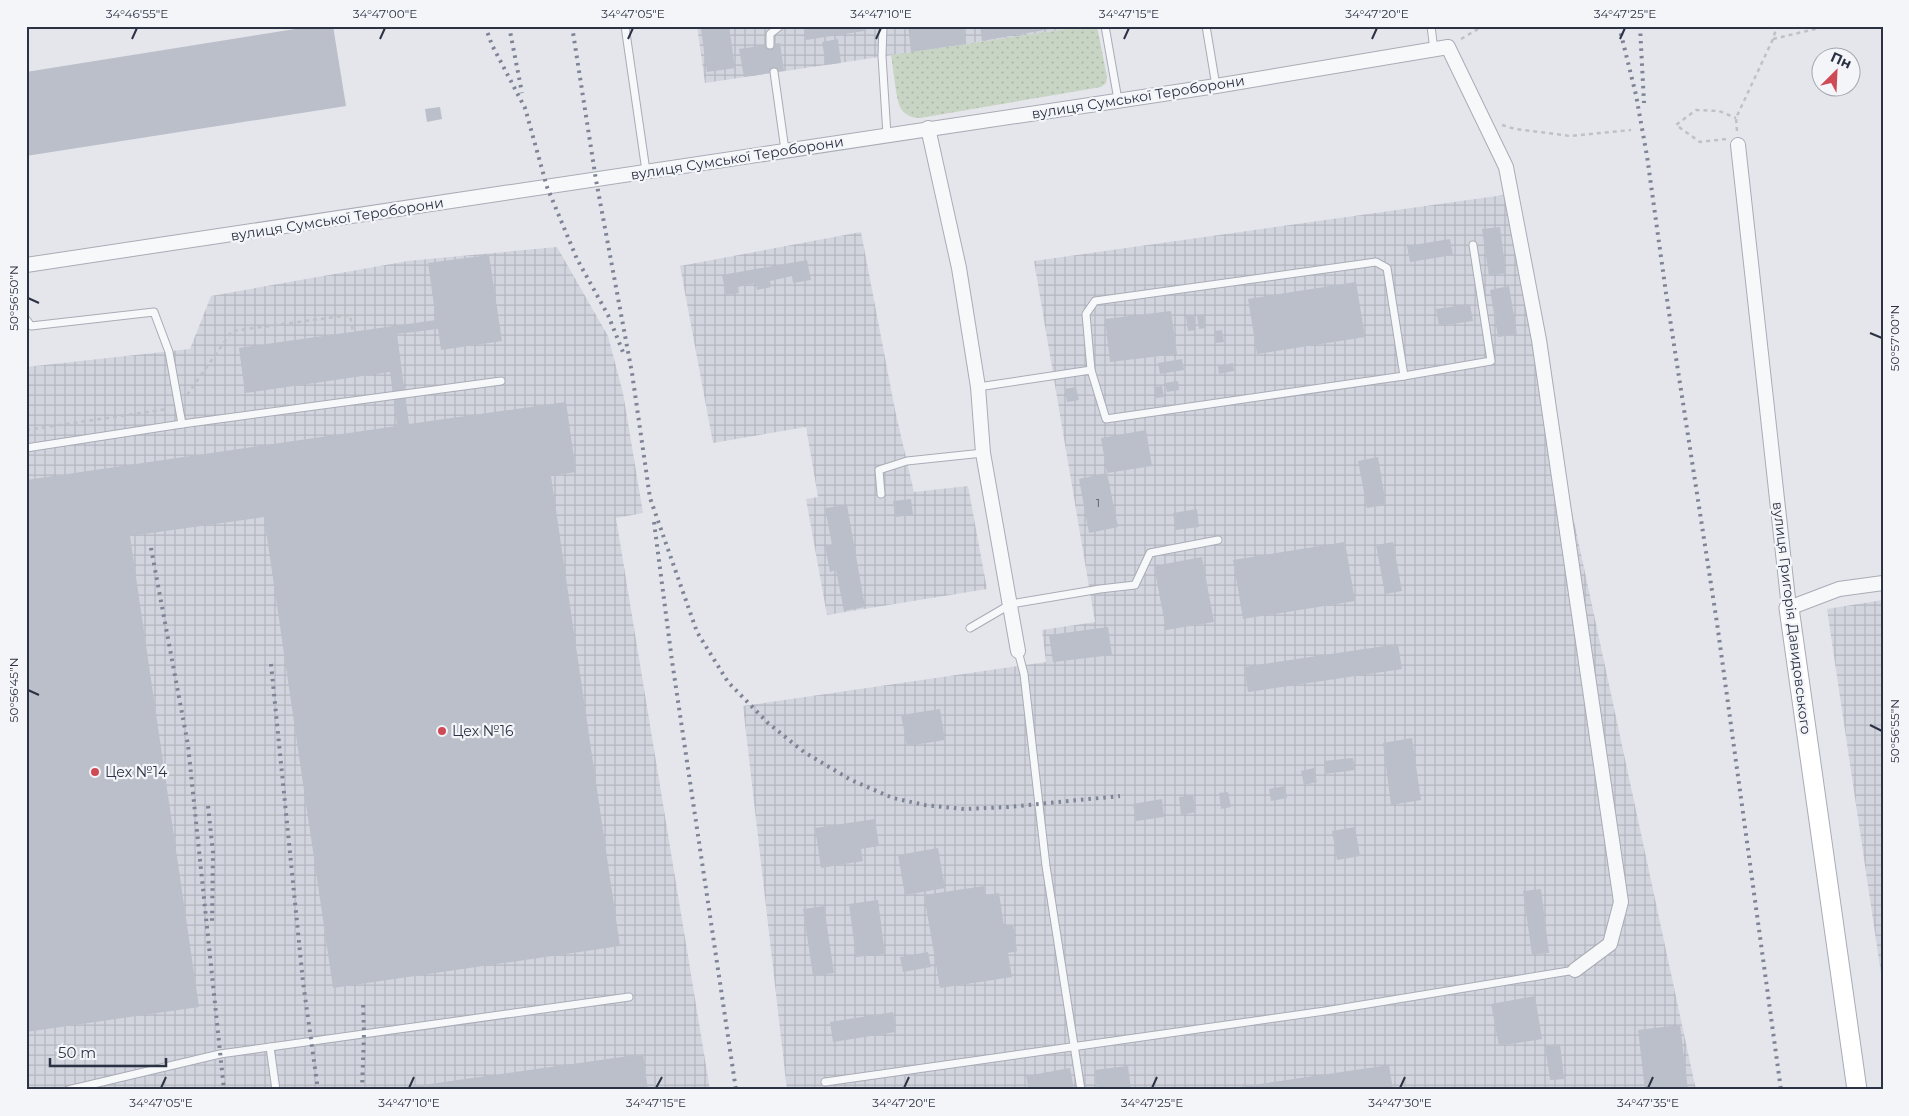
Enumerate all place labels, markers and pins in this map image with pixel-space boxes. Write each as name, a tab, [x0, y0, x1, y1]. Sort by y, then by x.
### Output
place label: Цех №16	[452, 722, 514, 740]
marker: Цех №16	[436, 725, 448, 737]
place label: Цех №14	[105, 763, 168, 781]
marker: Цех №14	[89, 766, 101, 778]

